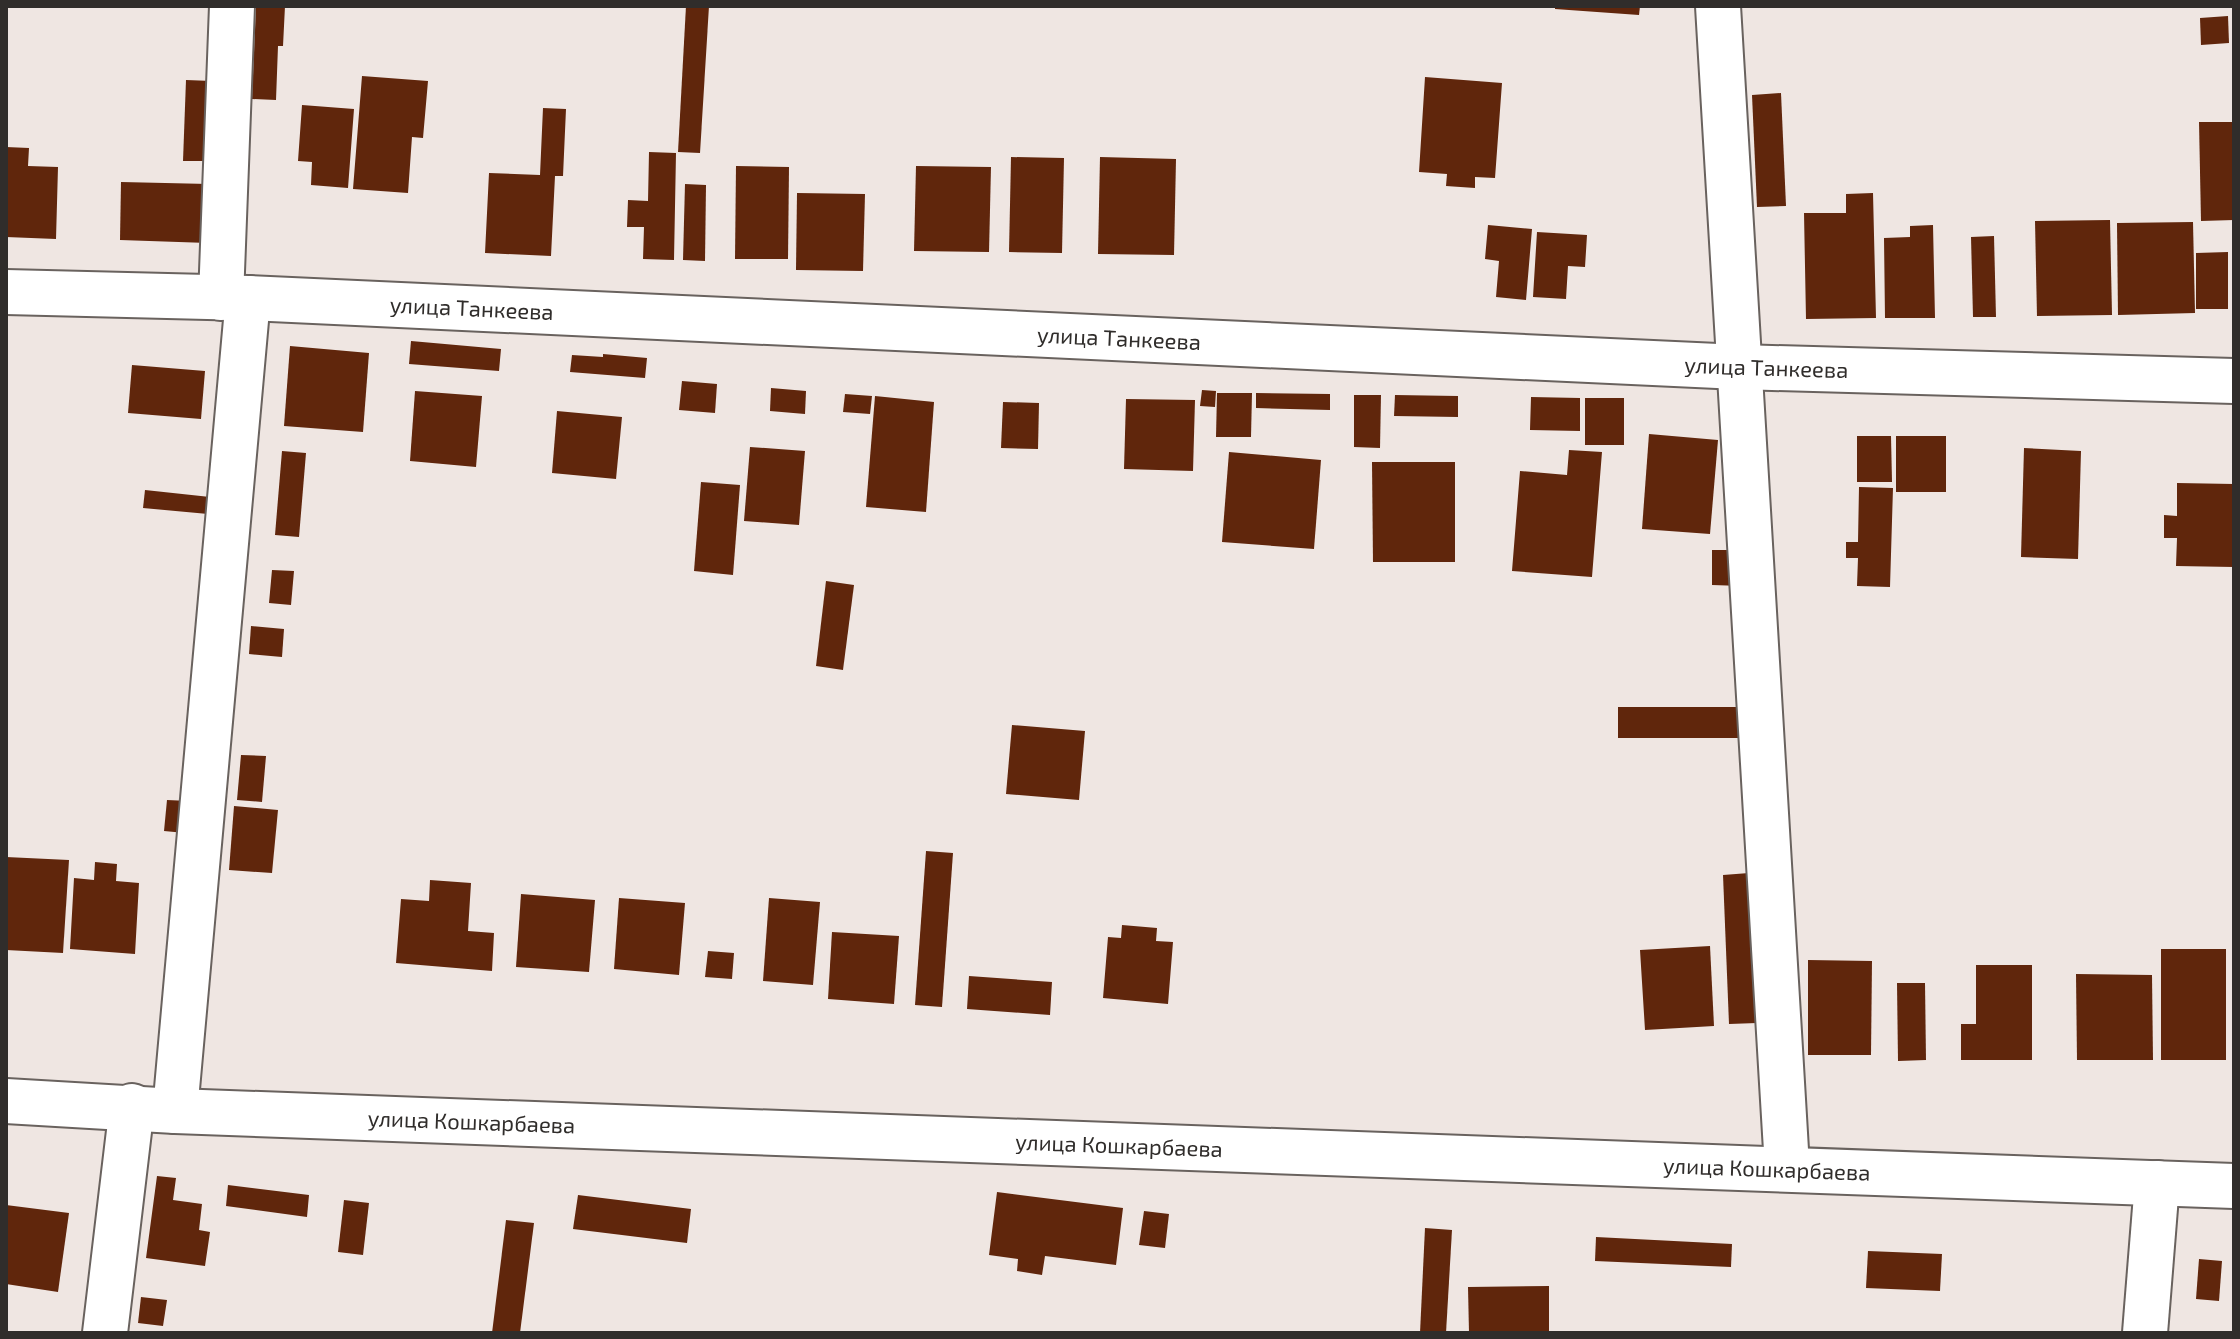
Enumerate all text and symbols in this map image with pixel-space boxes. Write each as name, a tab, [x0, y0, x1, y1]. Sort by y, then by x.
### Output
street label: улица Танкеева	[389, 291, 554, 324]
street label: улица Танкеева	[1036, 321, 1202, 354]
street label: улица Танкеева	[1684, 350, 1849, 382]
street label: улица Кошкарбаева	[367, 1104, 576, 1138]
street label: улица Кошкарбаева	[1015, 1128, 1223, 1161]
street label: улица Кошкарбаева	[1662, 1151, 1871, 1185]

